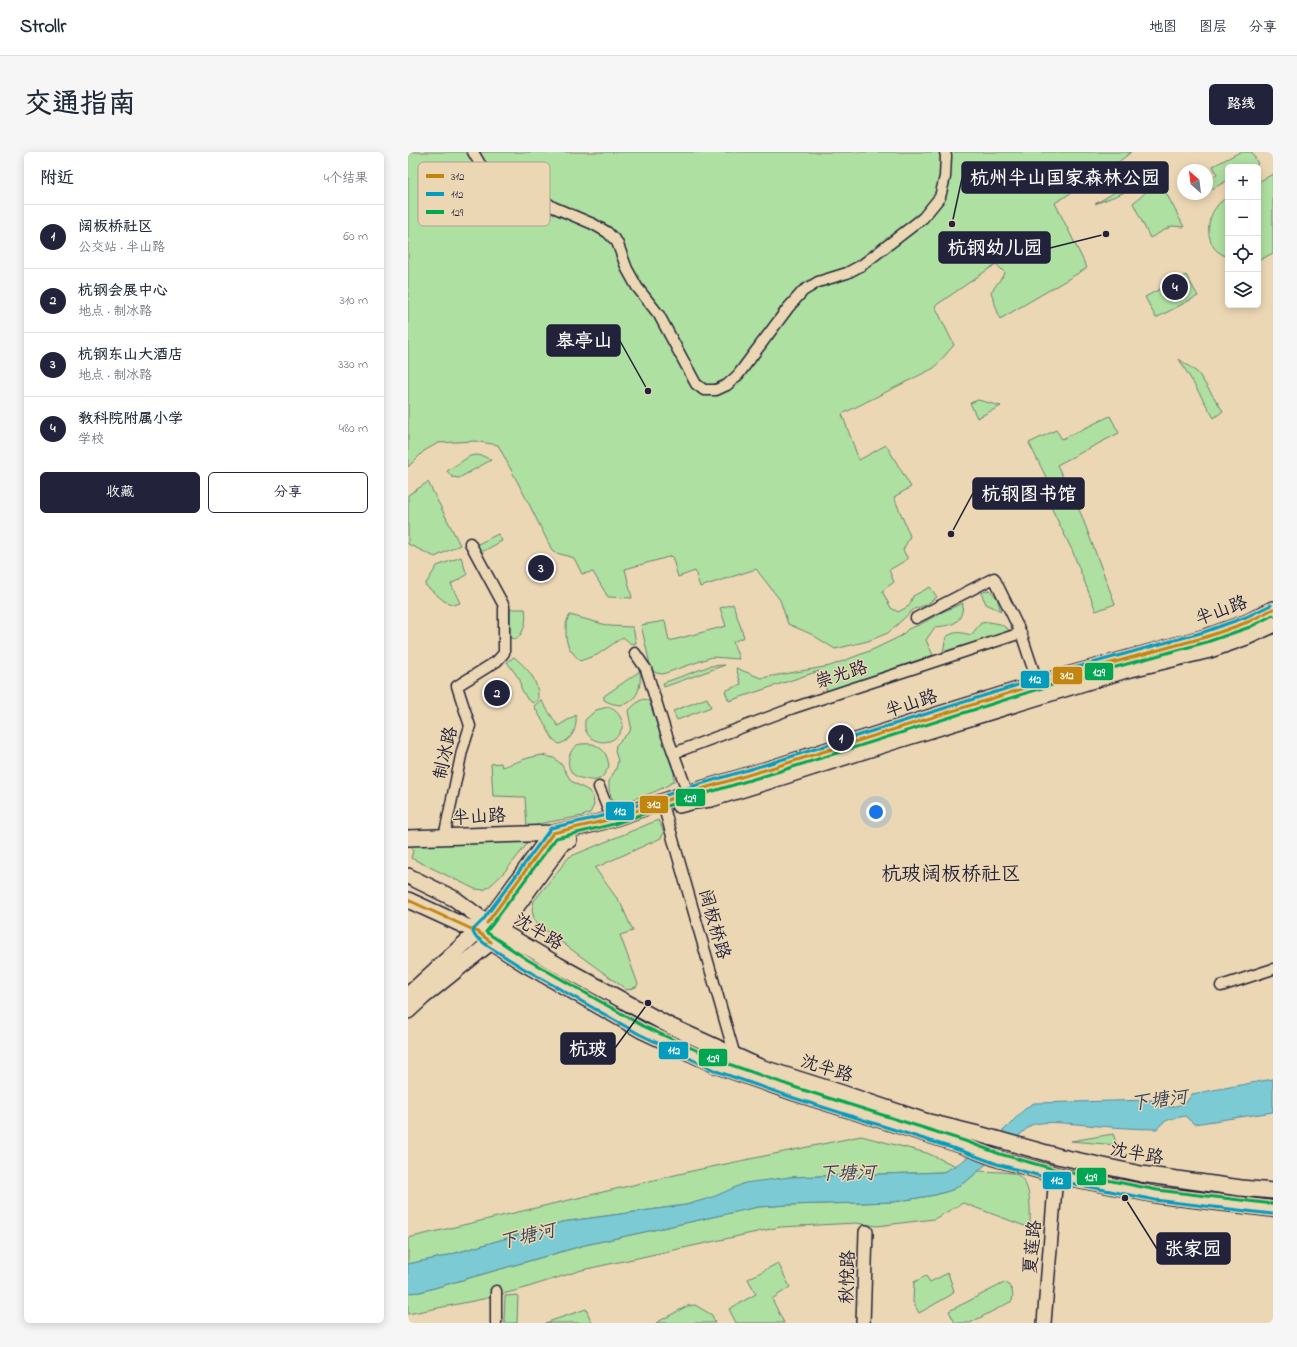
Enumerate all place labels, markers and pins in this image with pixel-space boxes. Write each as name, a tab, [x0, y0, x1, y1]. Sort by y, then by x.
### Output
callout: 杭州半山国家森林公园	[962, 162, 1168, 193]
callout: 杭钢幼儿园	[939, 232, 1050, 263]
pin: 4	[1162, 272, 1188, 302]
callout: 皋亭山	[547, 325, 620, 356]
callout: 杭钢图书馆	[973, 478, 1084, 509]
pin: 3	[528, 553, 554, 583]
pin: 2	[484, 678, 510, 708]
pin: 1	[828, 723, 854, 753]
callout: 杭玻	[561, 1033, 615, 1064]
callout: 张家园	[1157, 1233, 1230, 1264]

